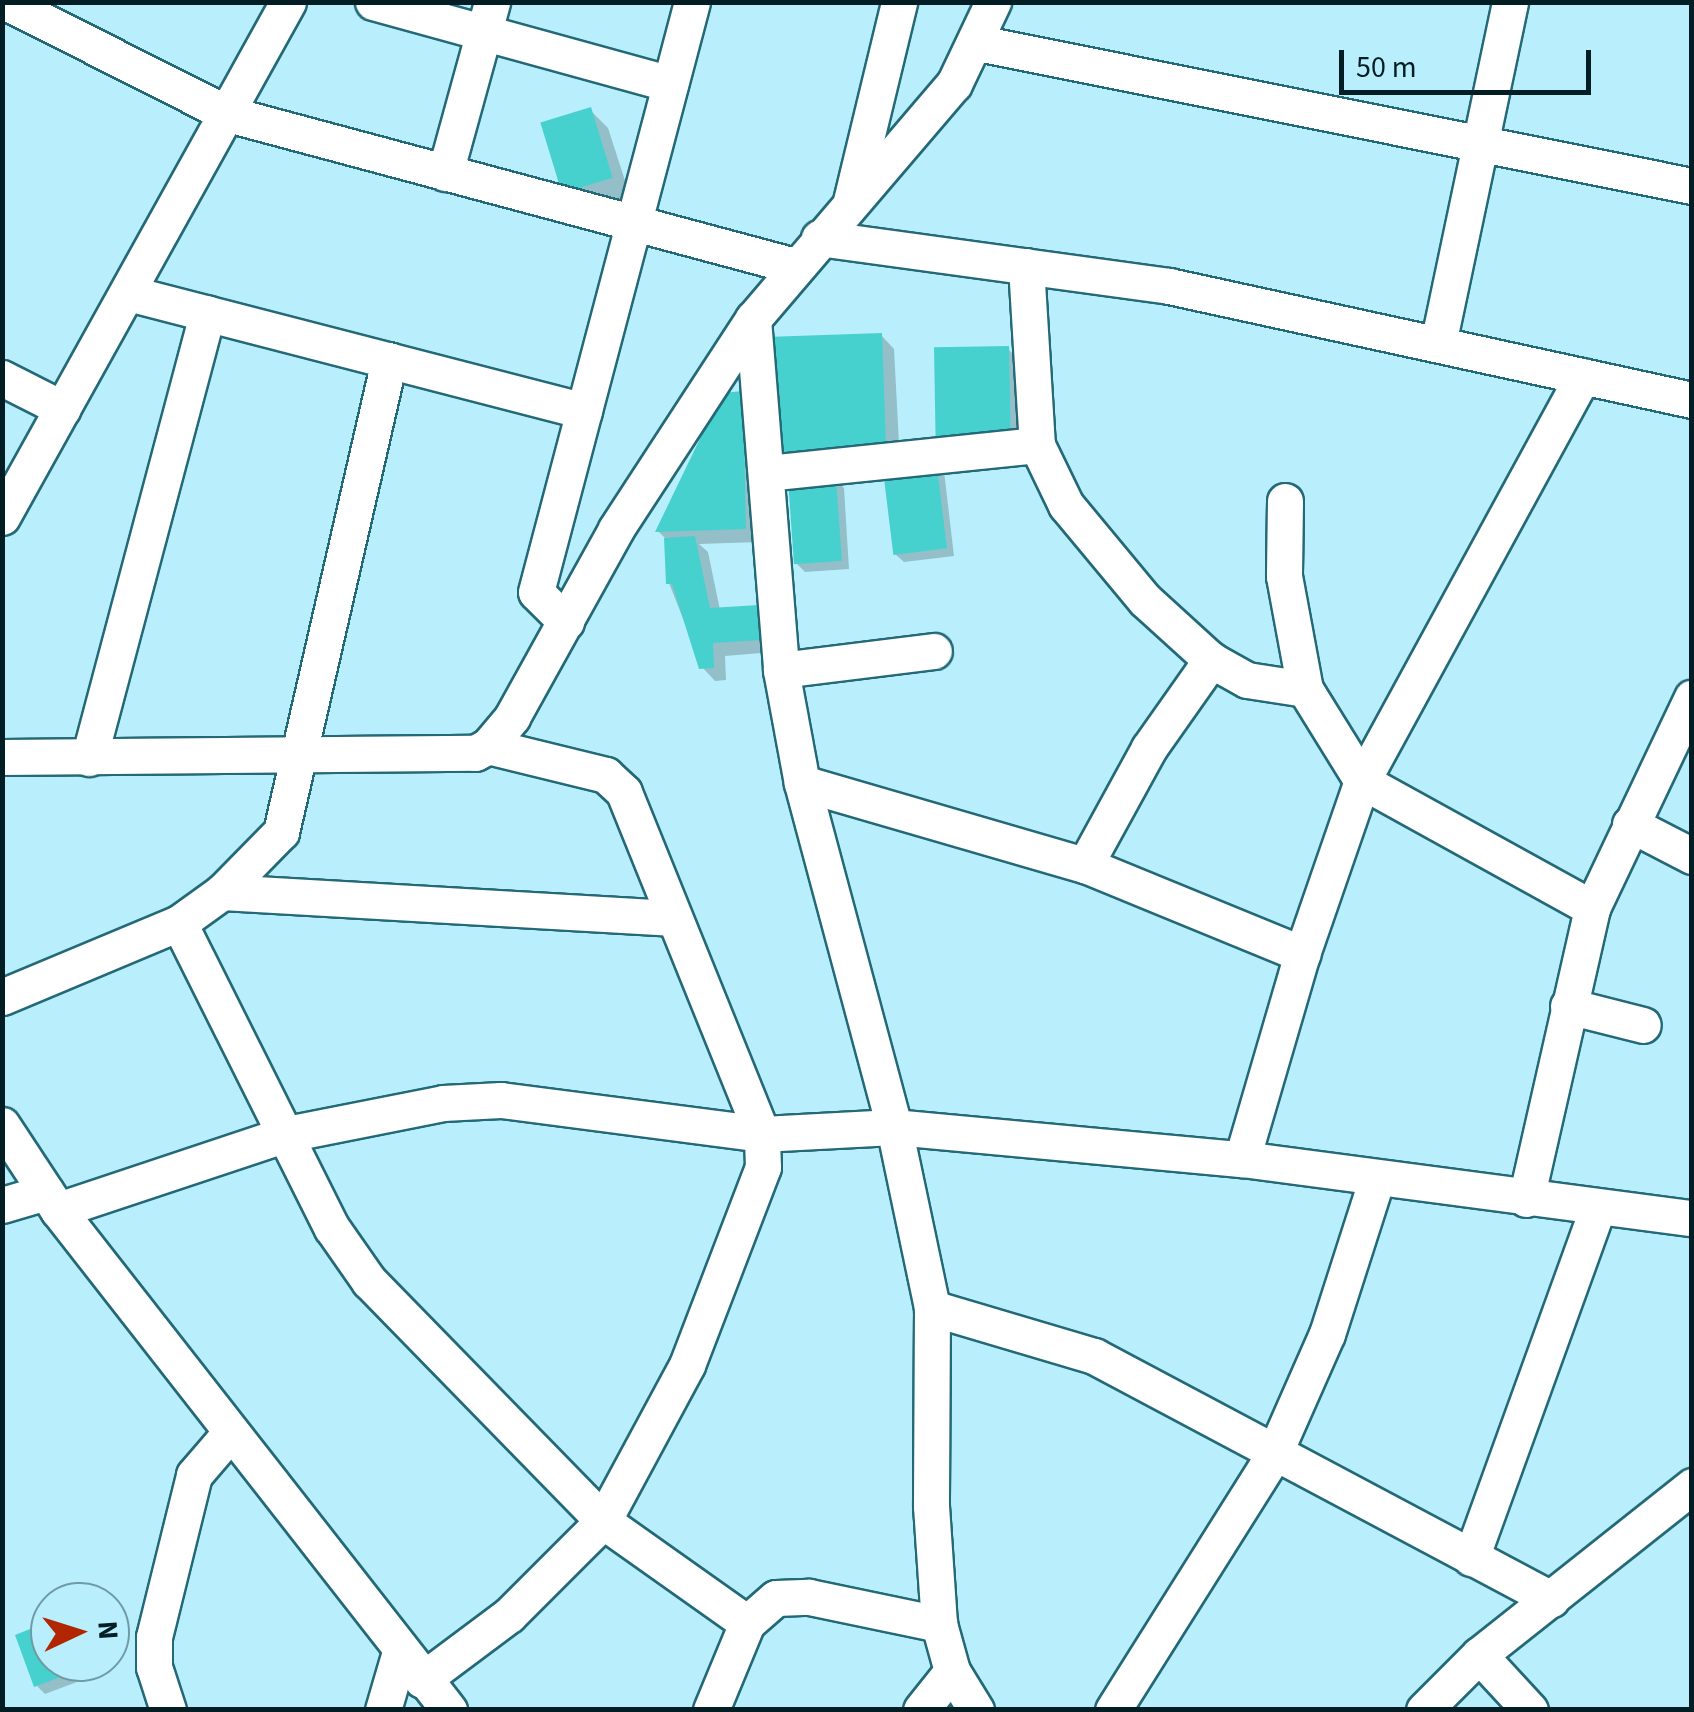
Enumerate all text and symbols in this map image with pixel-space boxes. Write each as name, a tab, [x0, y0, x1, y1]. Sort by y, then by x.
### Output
scale bar	[1344, 30, 1596, 92]
text: 50 m	[1356, 46, 1417, 89]
north arrow	[30, 1582, 130, 1682]
text: N	[87, 1619, 129, 1641]

